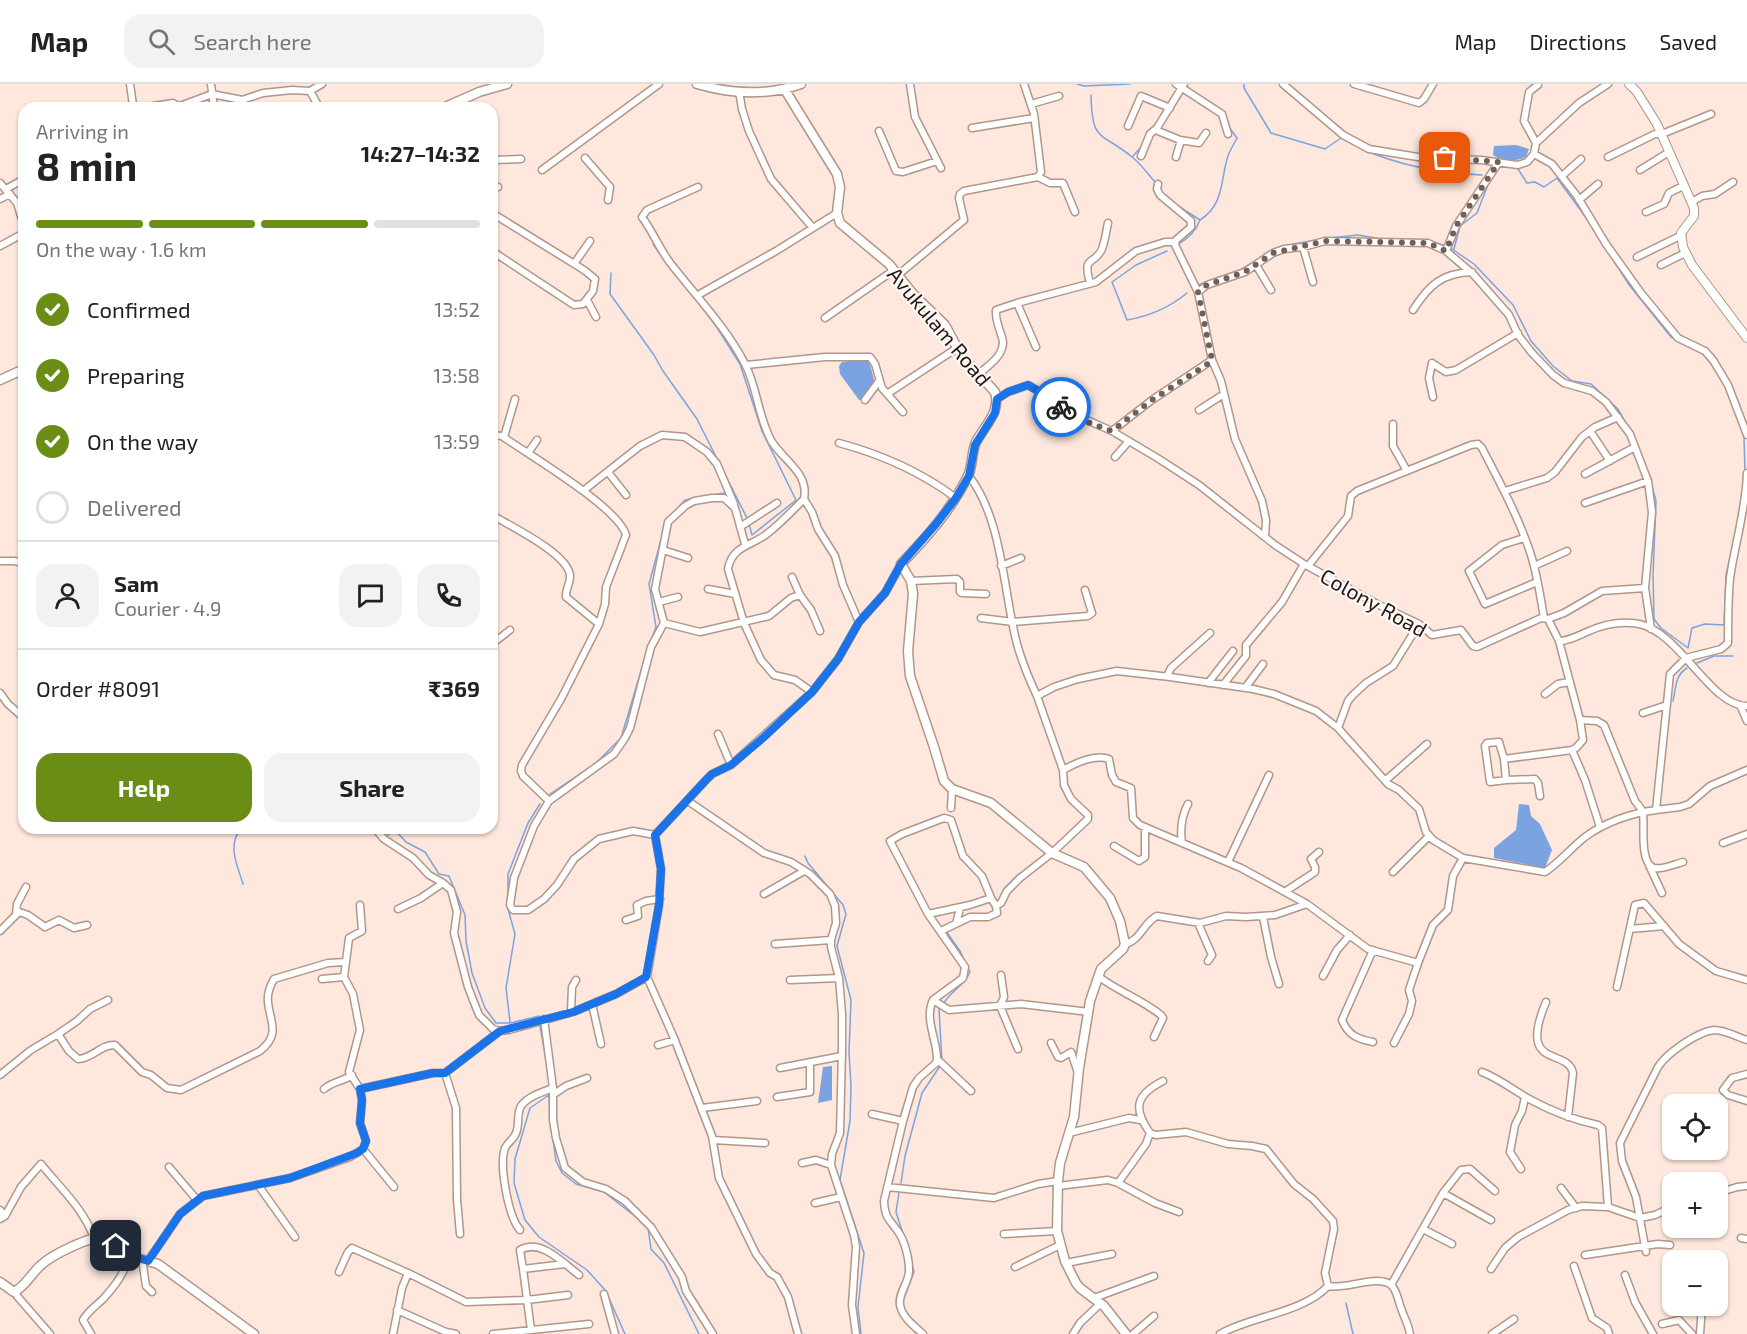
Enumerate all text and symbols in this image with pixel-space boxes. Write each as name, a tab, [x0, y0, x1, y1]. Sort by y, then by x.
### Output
search box	[124, 14, 544, 68]
text: Map	[30, 24, 88, 58]
icon: search	[145, 25, 178, 58]
text: Search here	[193, 28, 312, 54]
text: Map	[1454, 29, 1497, 54]
text: Directions	[1530, 29, 1626, 54]
text: Saved	[1659, 29, 1717, 54]
text: Arriving in	[36, 119, 129, 143]
pin	[1419, 132, 1470, 183]
text: 14:27–14:32	[361, 140, 480, 166]
icon: bag	[1428, 141, 1461, 174]
text: 8 min	[36, 142, 137, 189]
text: On the way · 1.6 km	[36, 237, 206, 261]
street label: Avukulam Road	[883, 261, 997, 391]
icon: check	[36, 293, 69, 326]
text: Confirmed	[87, 296, 191, 322]
text: 13:52	[434, 297, 480, 321]
icon: check	[36, 359, 69, 392]
text: Preparing	[87, 362, 185, 388]
text: 13:58	[433, 363, 480, 387]
courier	[1031, 377, 1091, 437]
icon: bike	[1045, 391, 1078, 424]
icon: check	[36, 425, 69, 458]
text: On the way	[87, 428, 198, 454]
text: 13:59	[434, 429, 480, 453]
text: Delivered	[87, 494, 182, 520]
street label: Colony Road	[1316, 562, 1432, 642]
button: person	[36, 564, 99, 627]
button: chat	[339, 564, 402, 627]
button: phone	[417, 564, 480, 627]
text: Sam	[114, 570, 159, 596]
text: Courier · 4.9	[114, 596, 221, 620]
text: Order #8091	[36, 675, 160, 701]
text: ₹369	[429, 675, 480, 701]
button: Help	[36, 753, 252, 822]
button: Share	[264, 753, 480, 822]
map controls	[1662, 1094, 1728, 1316]
button: locate	[1662, 1094, 1728, 1160]
button: +	[1662, 1172, 1728, 1238]
pin	[90, 1220, 141, 1271]
icon: home	[99, 1229, 132, 1262]
button: −	[1662, 1250, 1728, 1316]

